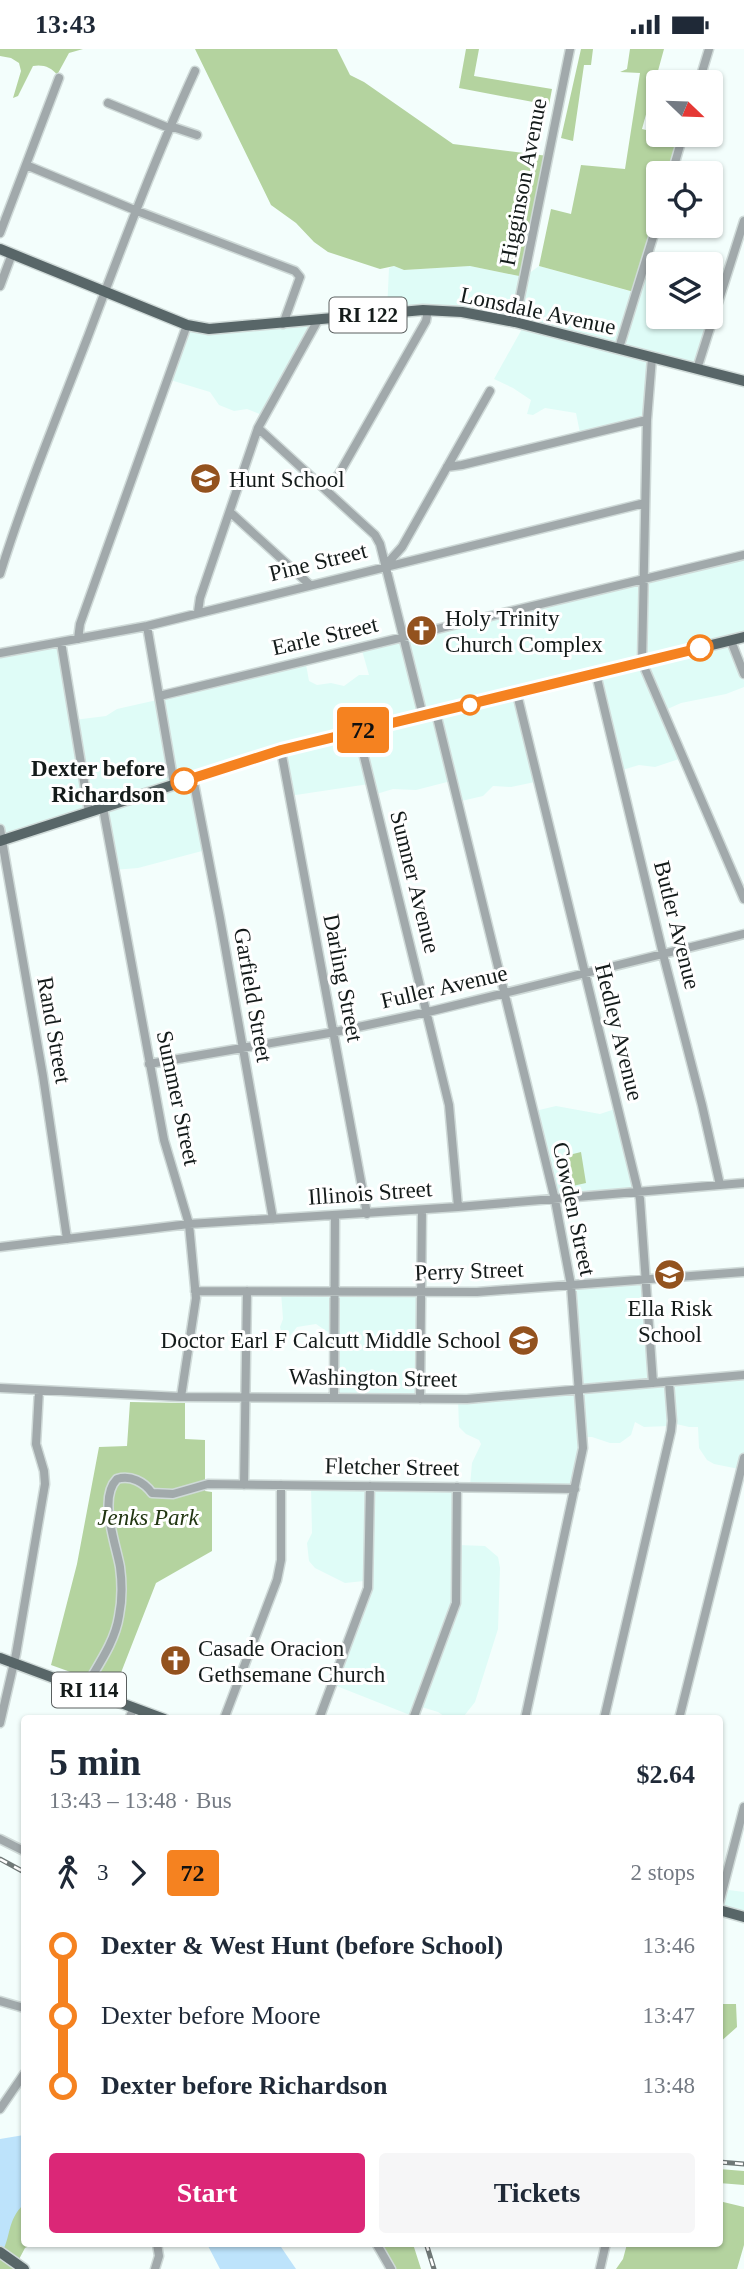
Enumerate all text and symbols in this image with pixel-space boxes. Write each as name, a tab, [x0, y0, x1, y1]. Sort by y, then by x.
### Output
text: 13:43	[35, 10, 96, 39]
north arrow	[646, 70, 723, 147]
map controls	[646, 70, 723, 329]
street label: Higginson Avenue	[494, 96, 552, 268]
button: locate	[646, 161, 723, 238]
button: layers	[646, 252, 723, 329]
street label: Lonsdale Avenue	[458, 282, 618, 340]
road number: RI 122	[330, 297, 406, 333]
school or university icon: Hunt School	[189, 462, 223, 496]
place label: Hunt School	[229, 467, 345, 492]
street label: Pine Street	[266, 538, 370, 586]
place label: Holy Trinity Church Complex	[445, 606, 603, 657]
street label: Earle Street	[270, 612, 381, 660]
church icon: Holy Trinity Church Complex	[405, 614, 439, 648]
unlabelled marker	[687, 635, 713, 661]
unlabelled marker	[460, 695, 480, 715]
line badge: 72	[332, 707, 394, 753]
text: 72	[351, 717, 375, 743]
place label: Dexter before Richardson	[31, 756, 165, 807]
marker: Dexter before Richardson	[171, 768, 197, 794]
street label: Sumner Avenue	[385, 808, 445, 956]
street label: Butler Avenue	[649, 858, 705, 992]
street label: Darling Street	[318, 912, 368, 1045]
street label: Garfield Street	[229, 926, 277, 1065]
street label: Fuller Avenue	[378, 960, 510, 1014]
street label: Hedley Avenue	[590, 961, 648, 1103]
street label: Rand Street	[32, 975, 76, 1086]
street label: Summer Street	[151, 1028, 205, 1168]
street label: Cowden Street	[548, 1140, 600, 1279]
street label: Illinois Street	[307, 1176, 434, 1210]
street label: Perry Street	[414, 1257, 525, 1285]
school or university icon: Ella Risk School	[653, 1257, 687, 1291]
place label: Ella Risk School	[628, 1296, 713, 1347]
school or university icon: Doctor Earl F Calcutt Middle School	[507, 1323, 541, 1357]
place label: Doctor Earl F Calcutt Middle School	[161, 1328, 501, 1353]
street label: Washington Street	[288, 1364, 458, 1392]
street label: Fletcher Street	[324, 1453, 460, 1481]
park label: Jenks Park	[97, 1505, 200, 1530]
place label: Casade Oracion Gethsemane Church	[198, 1636, 386, 1687]
church icon: Casade Oracion Gethsemane Church	[158, 1644, 192, 1678]
road number: RI 114	[52, 1673, 126, 1707]
text: 5 min	[49, 1741, 141, 1783]
text: $2.64	[637, 1760, 695, 1789]
text: 13:43 – 13:48 · Bus	[49, 1788, 232, 1813]
icon: walk	[49, 1854, 87, 1892]
icon: forward	[119, 1854, 157, 1892]
text: 3	[97, 1860, 109, 1885]
text: 72	[181, 1860, 205, 1886]
text: 2 stops	[630, 1860, 695, 1885]
text: Dexter & West Hunt (before School)	[101, 1931, 503, 1960]
text: 13:46	[643, 1933, 695, 1958]
text: Dexter before Moore	[101, 2001, 320, 2030]
text: 13:47	[643, 2003, 695, 2028]
text: Dexter before Richardson	[101, 2071, 387, 2100]
text: 13:48	[643, 2073, 695, 2098]
button: Start	[49, 2153, 365, 2233]
button: Tickets	[379, 2153, 695, 2233]

